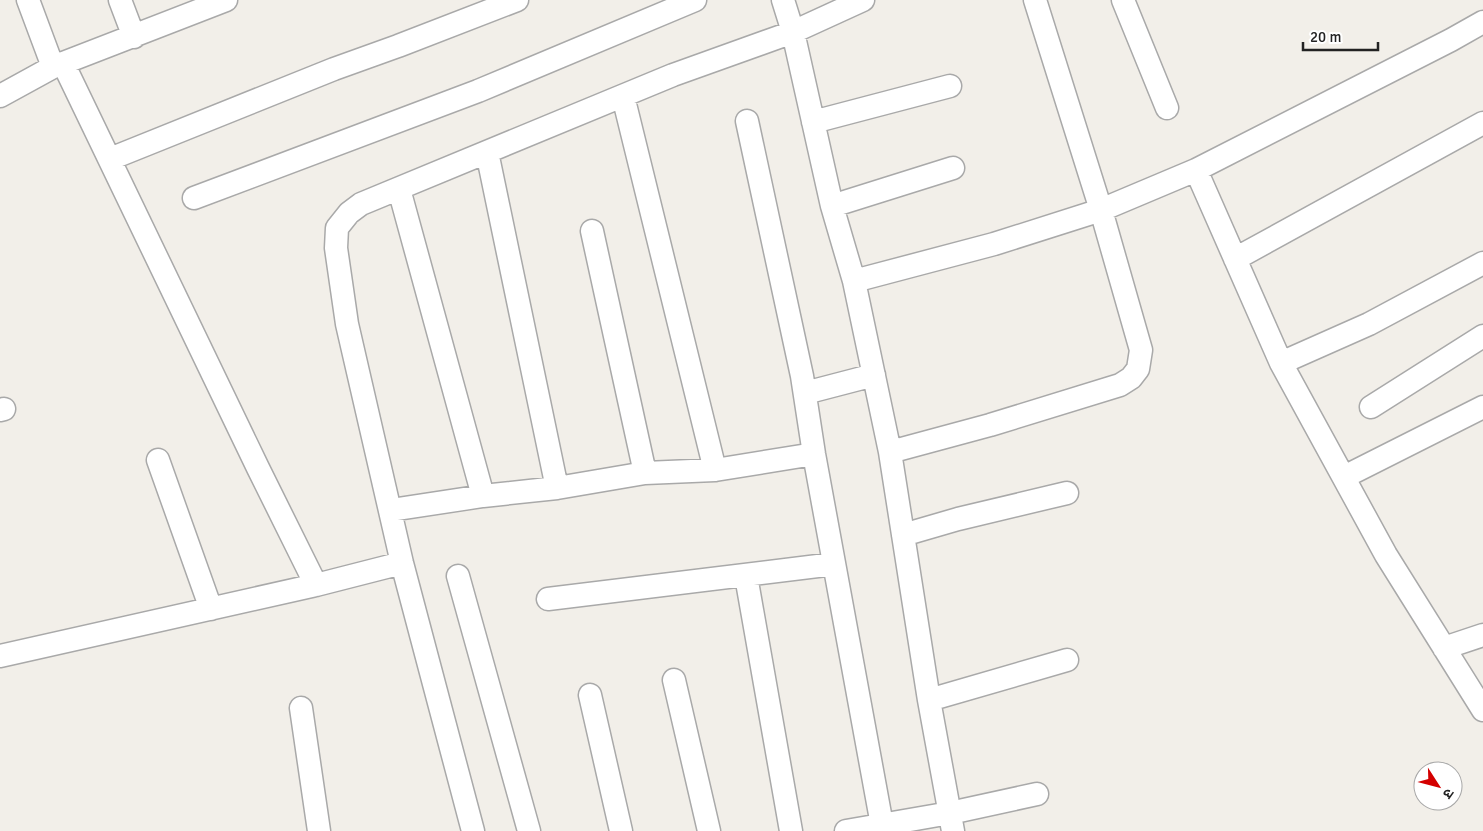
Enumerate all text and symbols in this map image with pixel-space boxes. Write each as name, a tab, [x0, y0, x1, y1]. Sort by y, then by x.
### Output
scale bar	[1303, 20, 1378, 52]
text: 20 m	[1310, 28, 1341, 46]
north arrow	[1413, 761, 1463, 811]
text: उ	[1438, 785, 1457, 802]

